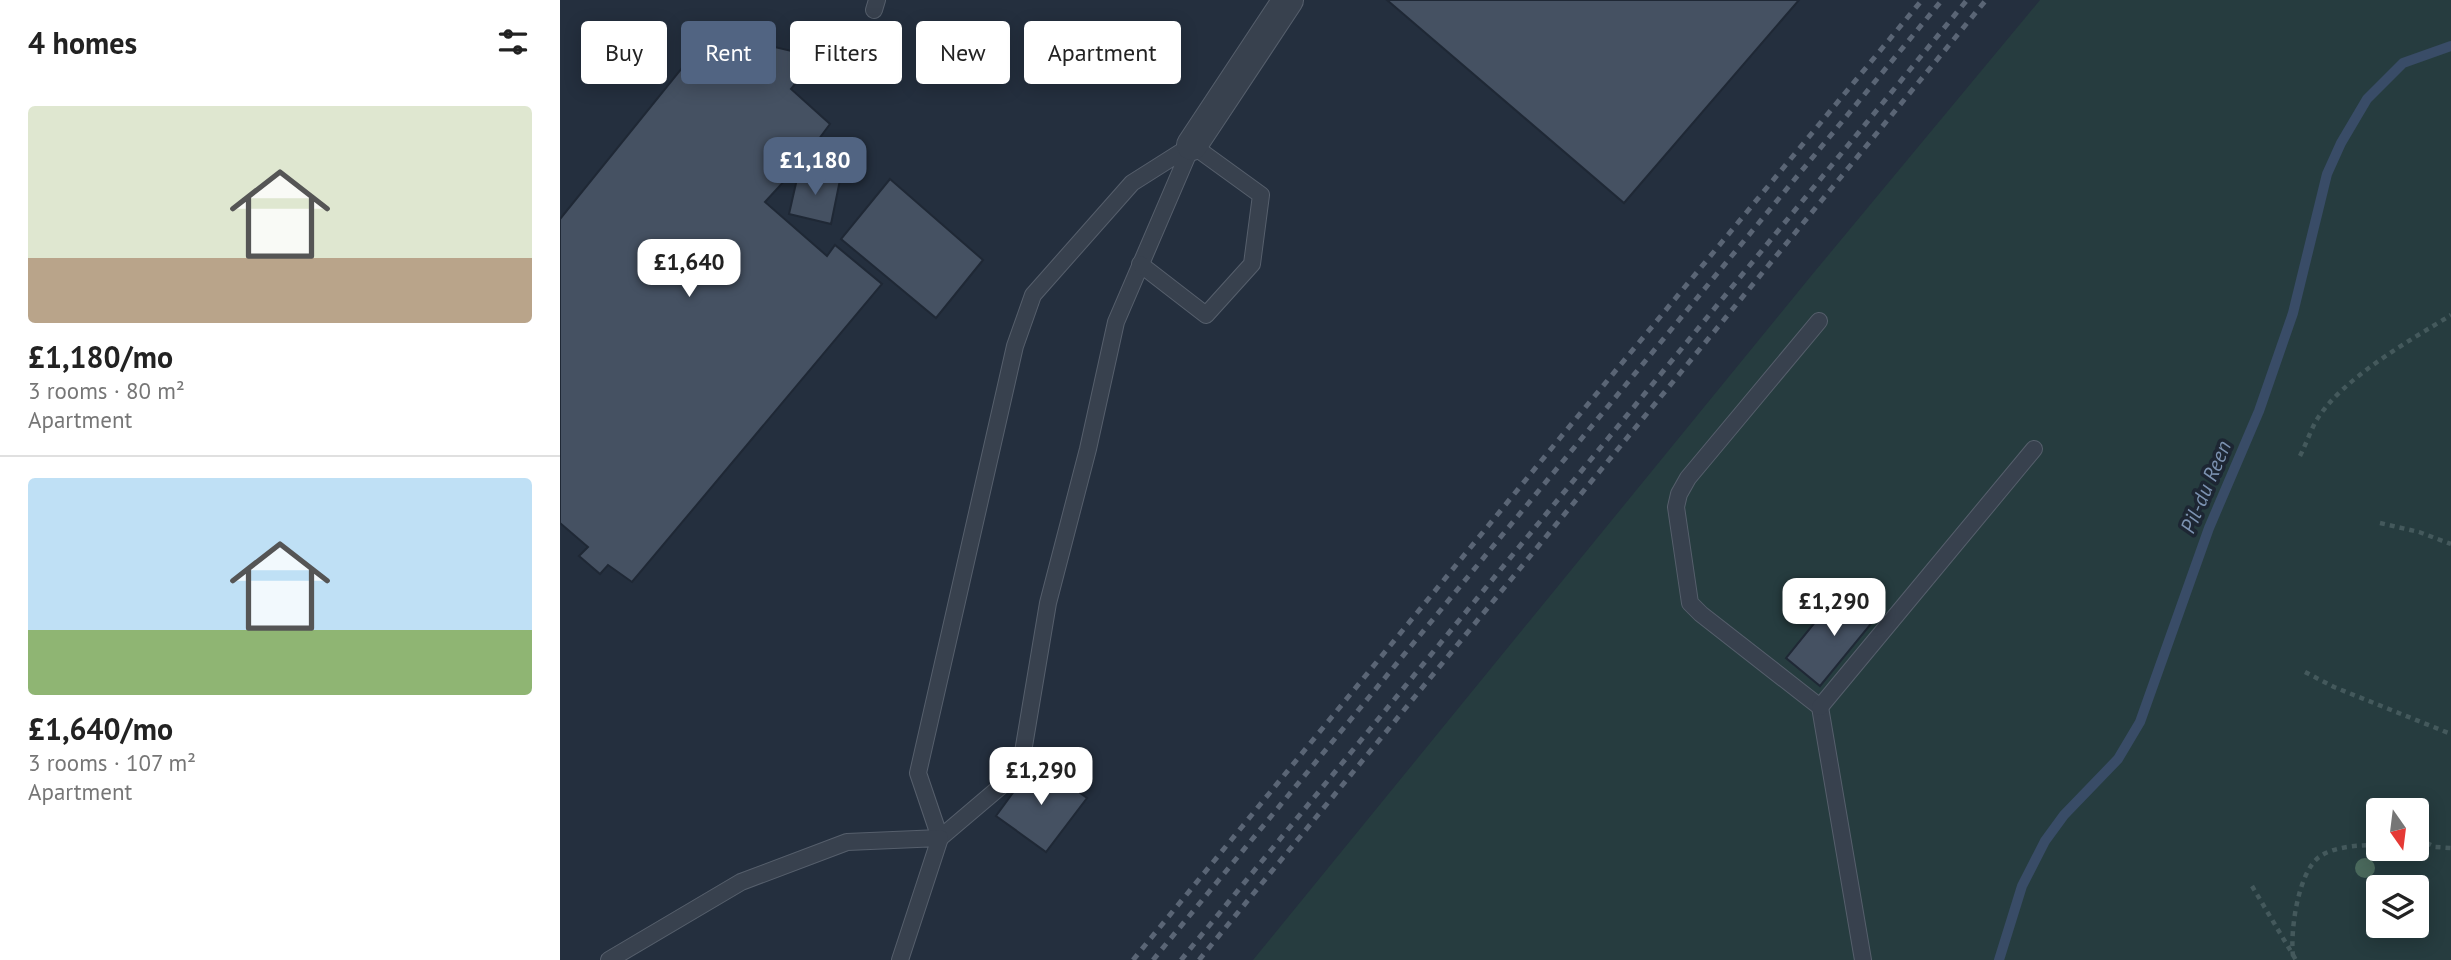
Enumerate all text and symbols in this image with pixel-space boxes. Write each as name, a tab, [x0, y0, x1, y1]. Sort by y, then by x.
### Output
chip: Buy	[581, 21, 667, 84]
chip: Rent	[681, 21, 776, 84]
chip: Filters	[790, 21, 902, 84]
chip: New	[916, 21, 1010, 84]
chip: Apartment	[1024, 21, 1181, 84]
text: 4 homes	[28, 23, 137, 62]
icon: filters	[494, 23, 532, 61]
pin: £1,180	[758, 138, 872, 197]
text: £1,180	[779, 145, 851, 174]
icon: home	[217, 151, 343, 277]
pin: £1,640	[632, 240, 746, 299]
text: £1,640	[653, 247, 725, 276]
text: £1,180/mo	[28, 337, 173, 376]
text: 3 rooms · 80 m²	[28, 376, 185, 405]
text: Apartment	[28, 405, 132, 434]
water label: Pil-du Reen	[2174, 436, 2237, 537]
icon: home	[217, 523, 343, 649]
pin: £1,290	[1777, 578, 1891, 638]
text: £1,290	[1798, 586, 1870, 615]
text: £1,640/mo	[28, 709, 173, 748]
text: 3 rooms · 107 m²	[28, 748, 196, 777]
pin: £1,290	[984, 748, 1098, 807]
text: £1,290	[1005, 755, 1077, 784]
text: Apartment	[28, 777, 132, 806]
north arrow	[2366, 798, 2429, 861]
map controls	[2366, 798, 2429, 938]
button: layers	[2366, 875, 2429, 938]

